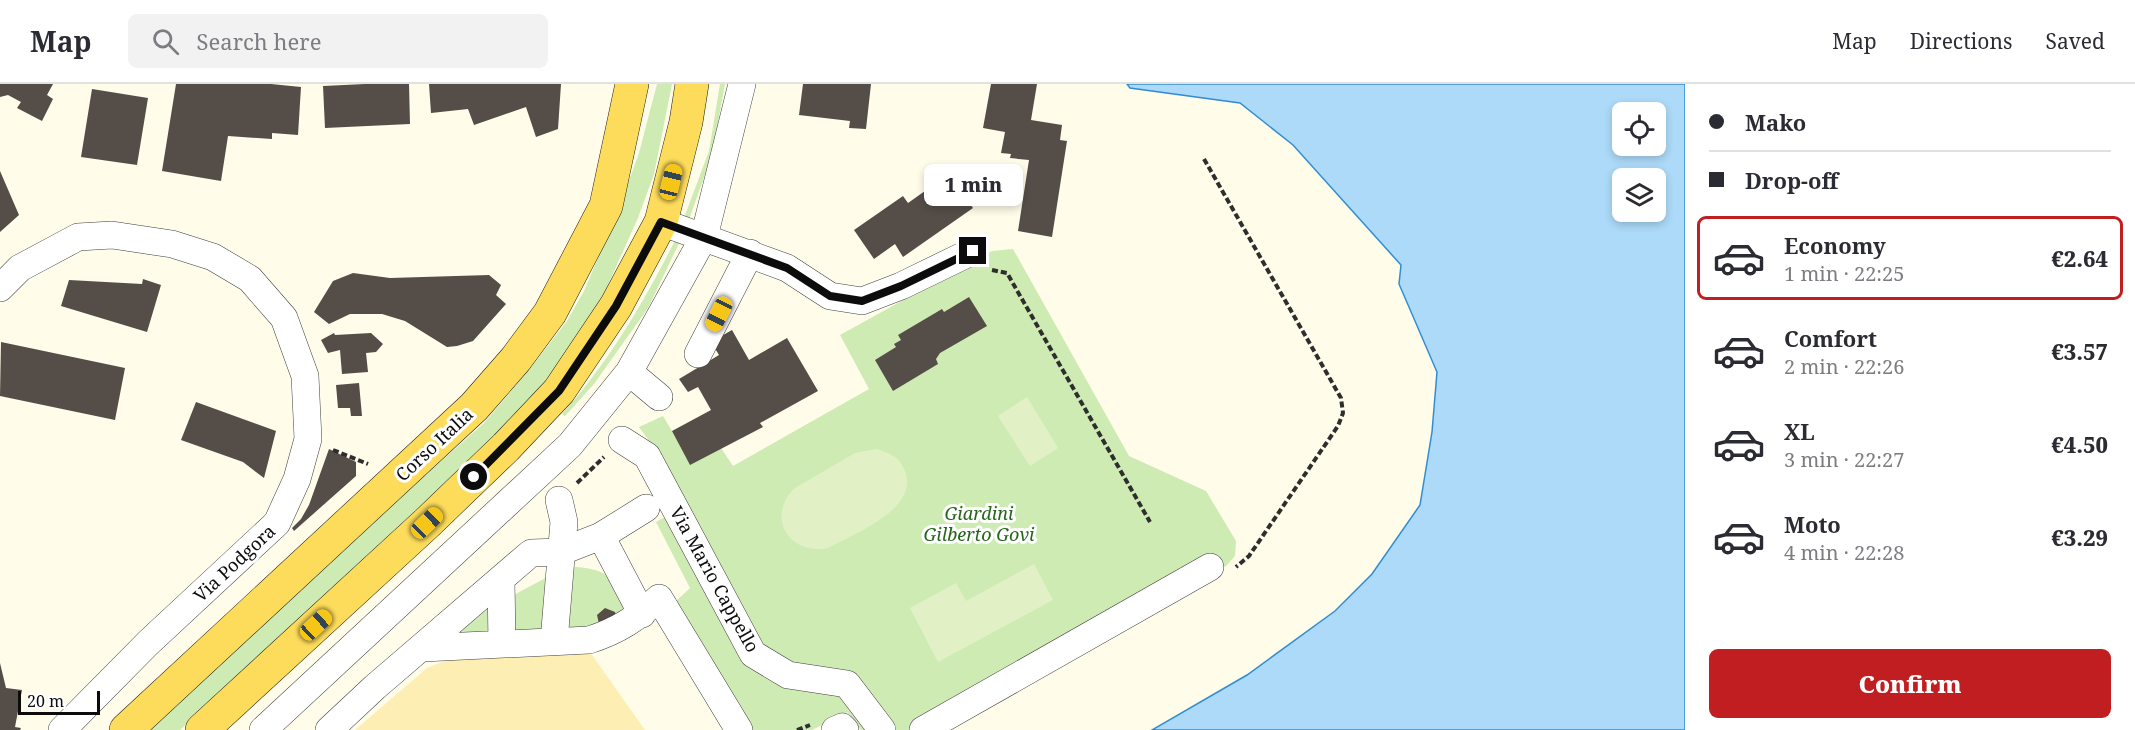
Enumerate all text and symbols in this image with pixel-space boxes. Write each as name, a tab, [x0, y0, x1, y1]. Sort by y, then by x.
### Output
search box	[128, 14, 548, 68]
text: Map	[30, 22, 92, 60]
icon: search	[149, 25, 182, 58]
text: Search here	[197, 26, 321, 56]
text: Map	[1832, 27, 1877, 55]
text: Directions	[1910, 27, 2012, 55]
text: Saved	[2045, 27, 2105, 55]
map controls	[1612, 102, 1666, 222]
button: locate	[1612, 102, 1666, 156]
text: Mako	[1745, 107, 1806, 137]
car	[658, 162, 684, 202]
callout: 1 min	[924, 164, 1022, 206]
text: Drop-off	[1745, 165, 1838, 195]
button: layers	[1612, 168, 1666, 222]
text: 1 min	[945, 171, 1002, 198]
text: Economy	[1784, 230, 1886, 260]
icon: car	[1712, 231, 1766, 285]
route end	[959, 237, 986, 264]
text: €2.64	[2051, 243, 2108, 273]
text: 1 min · 22:25	[1784, 260, 1904, 287]
car	[703, 294, 735, 334]
text: Comfort	[1784, 323, 1877, 353]
icon: car	[1712, 324, 1766, 378]
text: €3.57	[2051, 336, 2108, 366]
text: 2 min · 22:26	[1784, 353, 1904, 380]
street label: Corso Italia	[390, 402, 478, 486]
text: XL	[1784, 416, 1815, 446]
icon: car	[1712, 417, 1766, 471]
text: €4.50	[2051, 429, 2108, 459]
text: 3 min · 22:27	[1784, 446, 1904, 473]
route start	[460, 463, 487, 490]
park label: Giardini Gilberto Govi	[923, 501, 1035, 546]
street label: Via Mario Cappello	[665, 502, 765, 656]
car	[408, 504, 446, 542]
text: Moto	[1784, 509, 1841, 539]
icon: car	[1712, 510, 1766, 564]
street label: Via Podgora	[188, 519, 280, 607]
text: €3.29	[2051, 522, 2108, 552]
text: 4 min · 22:28	[1784, 539, 1904, 566]
car	[297, 606, 335, 644]
button: Confirm	[1709, 649, 2111, 718]
scale bar	[18, 688, 100, 716]
text: 20 m	[27, 690, 64, 712]

